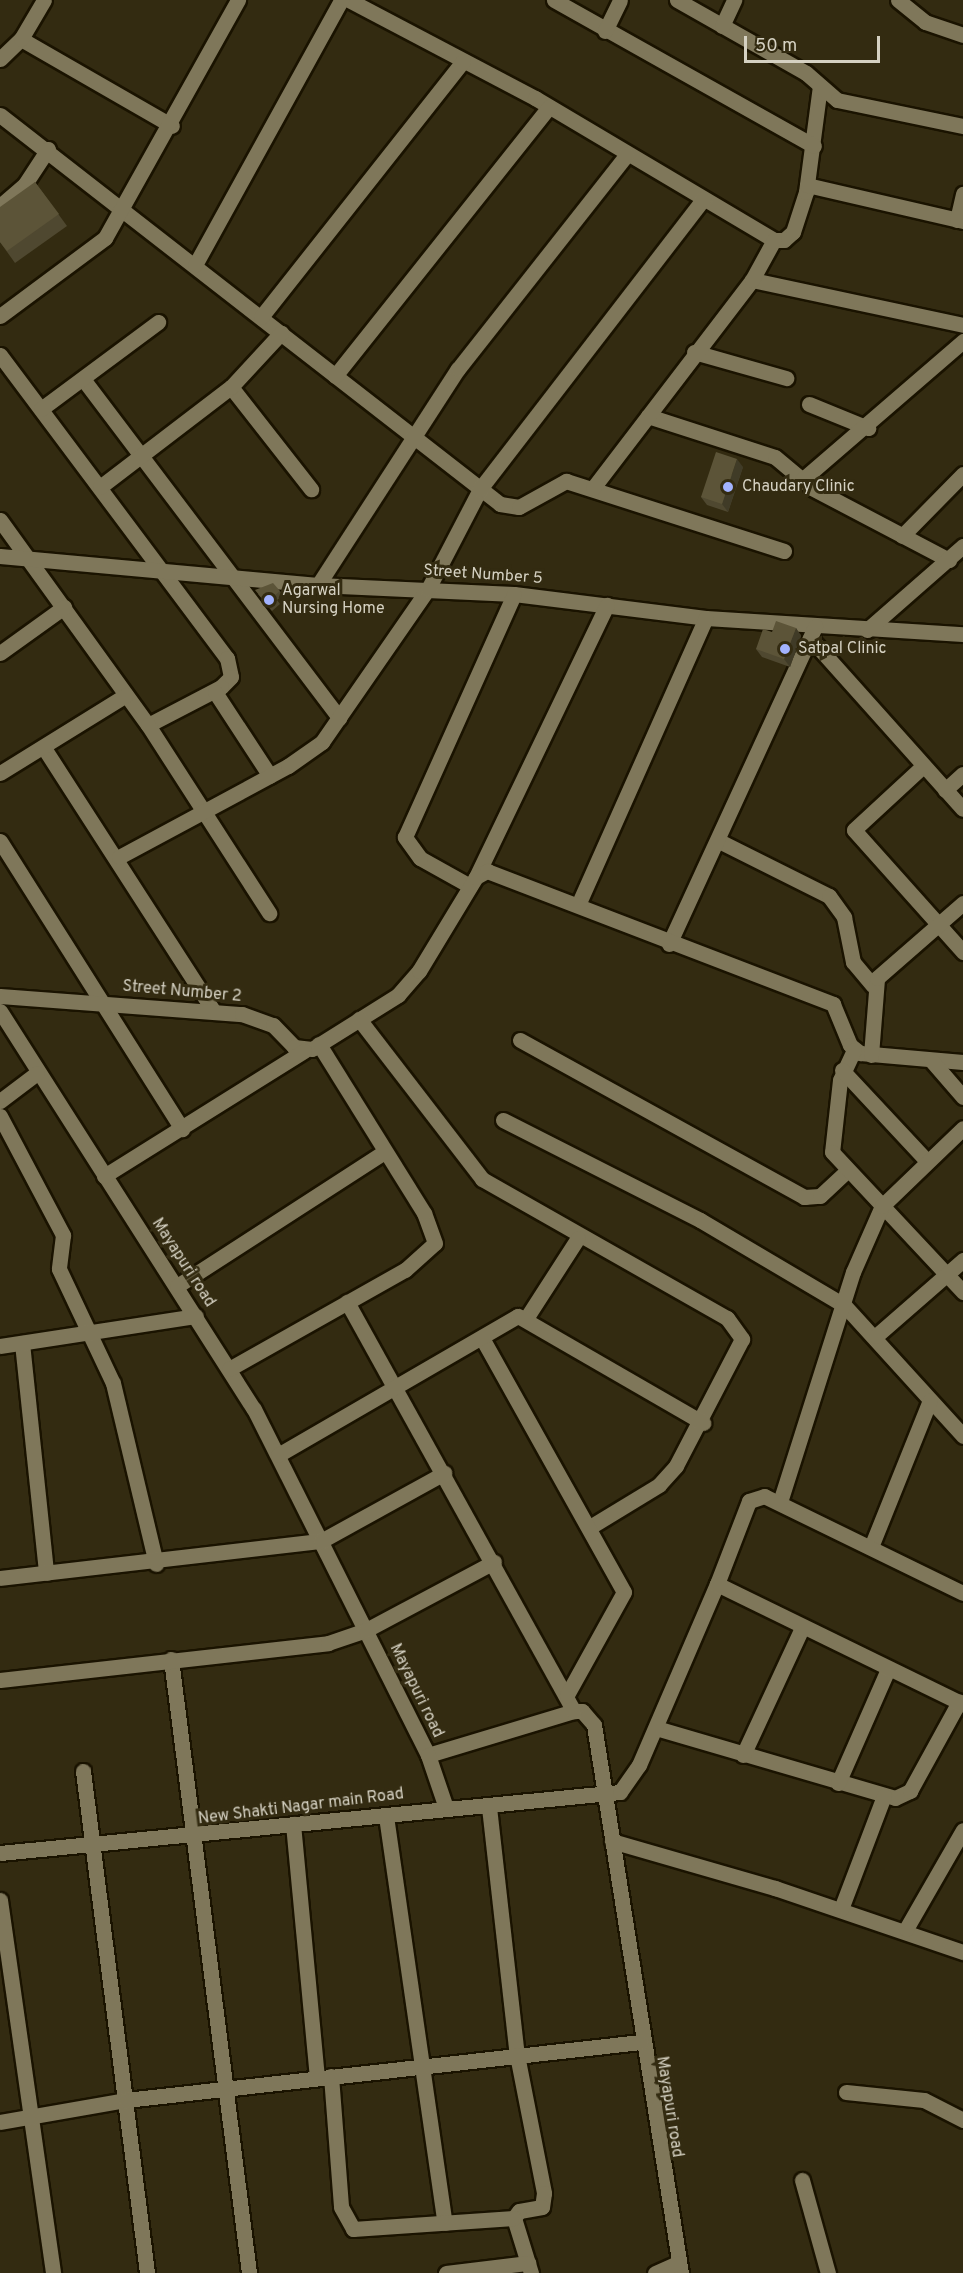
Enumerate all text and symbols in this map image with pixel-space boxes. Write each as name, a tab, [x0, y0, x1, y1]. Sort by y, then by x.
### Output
scale bar	[747, 24, 884, 62]
text: 50 m	[755, 35, 797, 58]
place label: Chaudary Clinic	[742, 477, 855, 497]
marker: Chaudary Clinic	[719, 478, 737, 496]
street label: Street Number 5	[423, 561, 543, 589]
place label: Agarwal Nursing Home	[282, 581, 385, 619]
marker: Agarwal Nursing Home	[260, 591, 278, 609]
place label: Satpal Clinic	[798, 639, 886, 659]
marker: Satpal Clinic	[776, 640, 794, 658]
street label: Street Number 2	[122, 977, 242, 1007]
street label: Mayapuri road	[147, 1215, 219, 1311]
street label: Mayapuri road	[385, 1641, 447, 1741]
street label: New Shakti Nagar main Road	[197, 1785, 405, 1829]
street label: Mayapuri road	[652, 2055, 686, 2159]

